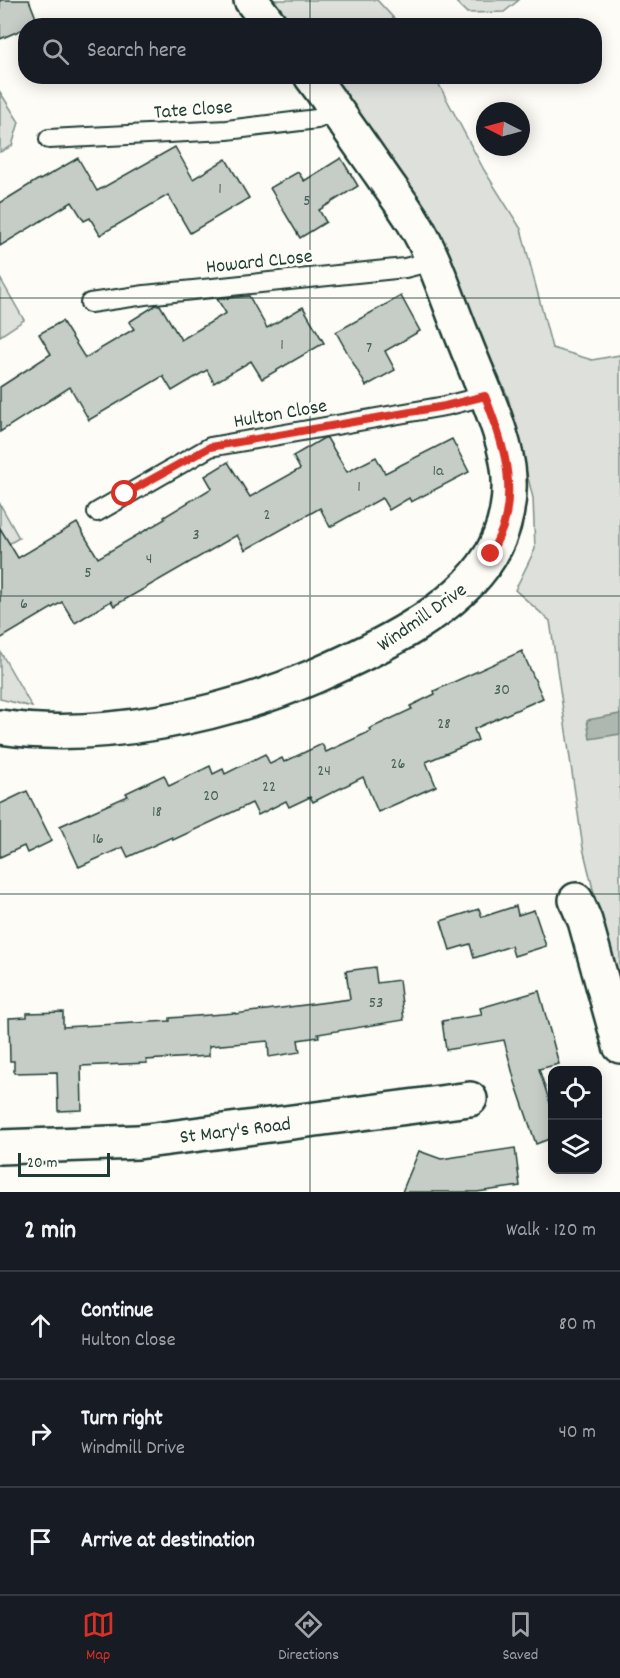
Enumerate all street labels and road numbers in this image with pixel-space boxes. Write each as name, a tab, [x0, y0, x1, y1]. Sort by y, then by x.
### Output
street label: Tate Close	[153, 94, 234, 128]
street label: Howard CLose	[205, 243, 314, 282]
street label: Hulton Close	[232, 393, 330, 437]
street label: Windmill Drive	[372, 577, 473, 660]
street label: St Mary's Road	[178, 1111, 293, 1153]

